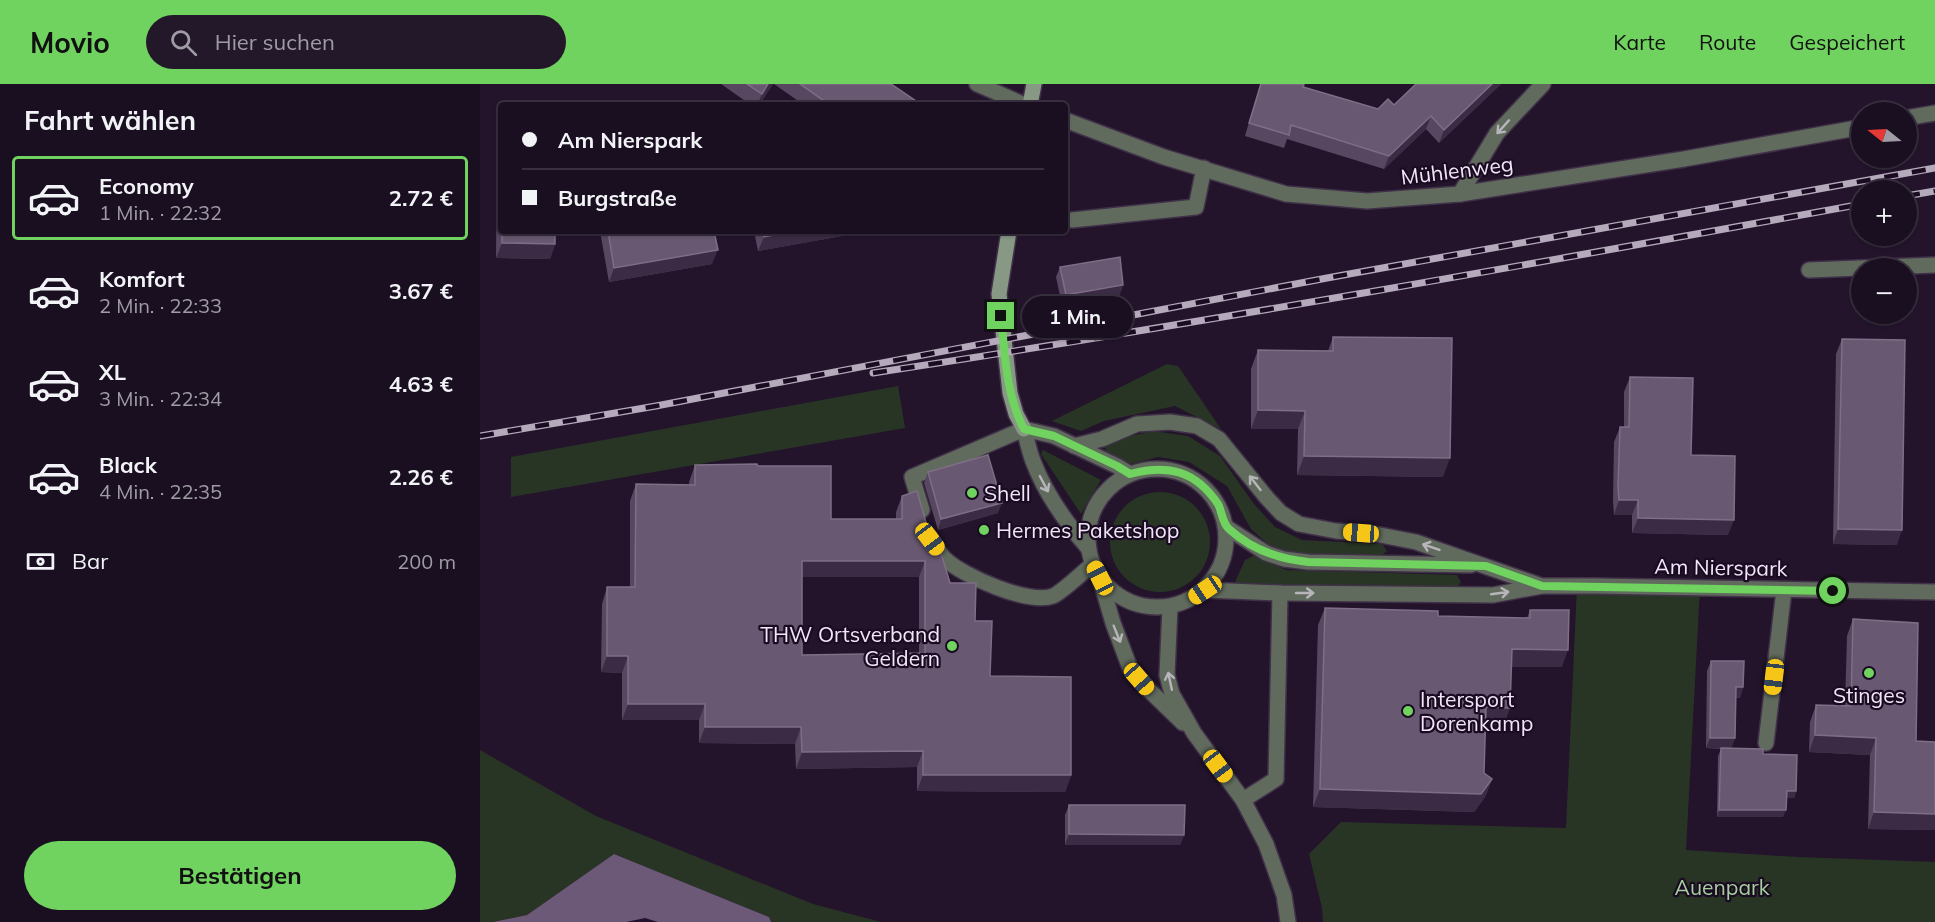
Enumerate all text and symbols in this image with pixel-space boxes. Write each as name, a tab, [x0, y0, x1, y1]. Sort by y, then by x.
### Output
search box	[146, 15, 566, 69]
text: Movio	[30, 25, 110, 60]
icon: search	[167, 26, 200, 59]
text: Hier suchen	[215, 28, 335, 56]
text: Karte	[1613, 29, 1666, 55]
text: Route	[1699, 29, 1756, 55]
text: Gespeichert	[1789, 29, 1905, 55]
north arrow	[1851, 102, 1917, 168]
map controls	[1851, 102, 1917, 324]
text: Fahrt wählen	[24, 103, 196, 137]
one-way arrow	[1496, 119, 1510, 134]
text: Am Nierspark	[558, 126, 702, 154]
street label: Mühlenweg	[1399, 150, 1515, 190]
icon: car	[27, 171, 81, 225]
text: Economy	[99, 172, 194, 200]
button: +	[1851, 180, 1917, 246]
text: 2.72 €	[389, 184, 453, 212]
text: Burgstraße	[558, 184, 677, 212]
text: 1 Min. · 22:32	[99, 200, 222, 225]
button: −	[1851, 258, 1917, 324]
icon: car	[27, 264, 81, 318]
text: Komfort	[99, 265, 185, 293]
text: 3.67 €	[389, 277, 453, 305]
text: 2 Min. · 22:33	[99, 293, 222, 318]
callout: 1 Min.	[1022, 295, 1133, 337]
route end	[987, 302, 1014, 329]
text: 1 Min.	[1049, 304, 1106, 329]
icon: car	[27, 357, 81, 411]
text: XL	[99, 358, 126, 386]
text: 4.63 €	[389, 370, 453, 398]
text: 3 Min. · 22:34	[99, 386, 222, 411]
icon: car	[27, 450, 81, 504]
text: Black	[99, 451, 157, 479]
text: 2.26 €	[389, 463, 453, 491]
one-way arrow	[1039, 474, 1051, 492]
one-way arrow	[1248, 475, 1261, 491]
text: 4 Min. · 22:35	[99, 479, 222, 504]
place label: Shell	[984, 480, 1031, 506]
marker: Shell	[965, 486, 979, 500]
place label: Hermes Paketshop	[996, 517, 1179, 543]
car	[912, 519, 948, 559]
marker: Hermes Paketshop	[977, 523, 991, 537]
car	[1342, 523, 1380, 543]
one-way arrow	[1422, 541, 1441, 552]
icon: cash	[24, 545, 57, 578]
text: Bar	[72, 547, 108, 575]
text: 200 m	[397, 549, 456, 574]
street label: Am Nierspark	[1654, 553, 1788, 581]
car	[1084, 558, 1116, 598]
car	[1185, 572, 1225, 608]
route start	[1819, 577, 1846, 604]
one-way arrow	[1295, 587, 1315, 599]
one-way arrow	[1490, 588, 1509, 599]
place label: THW Ortsverband Geldern	[760, 621, 940, 671]
one-way arrow	[1112, 624, 1123, 643]
marker: THW Ortsverband Geldern	[945, 639, 959, 653]
car	[1763, 658, 1785, 696]
car	[1120, 660, 1158, 698]
marker: Stinges	[1862, 666, 1876, 680]
one-way arrow	[1163, 672, 1175, 691]
place label: Stinges	[1833, 682, 1905, 708]
place label: Intersport Dorenkamp	[1420, 686, 1533, 736]
marker: Intersport Dorenkamp	[1401, 704, 1415, 718]
car	[1200, 746, 1236, 786]
button: Bestätigen	[24, 841, 456, 910]
park label: Auenpark	[1675, 874, 1770, 900]

